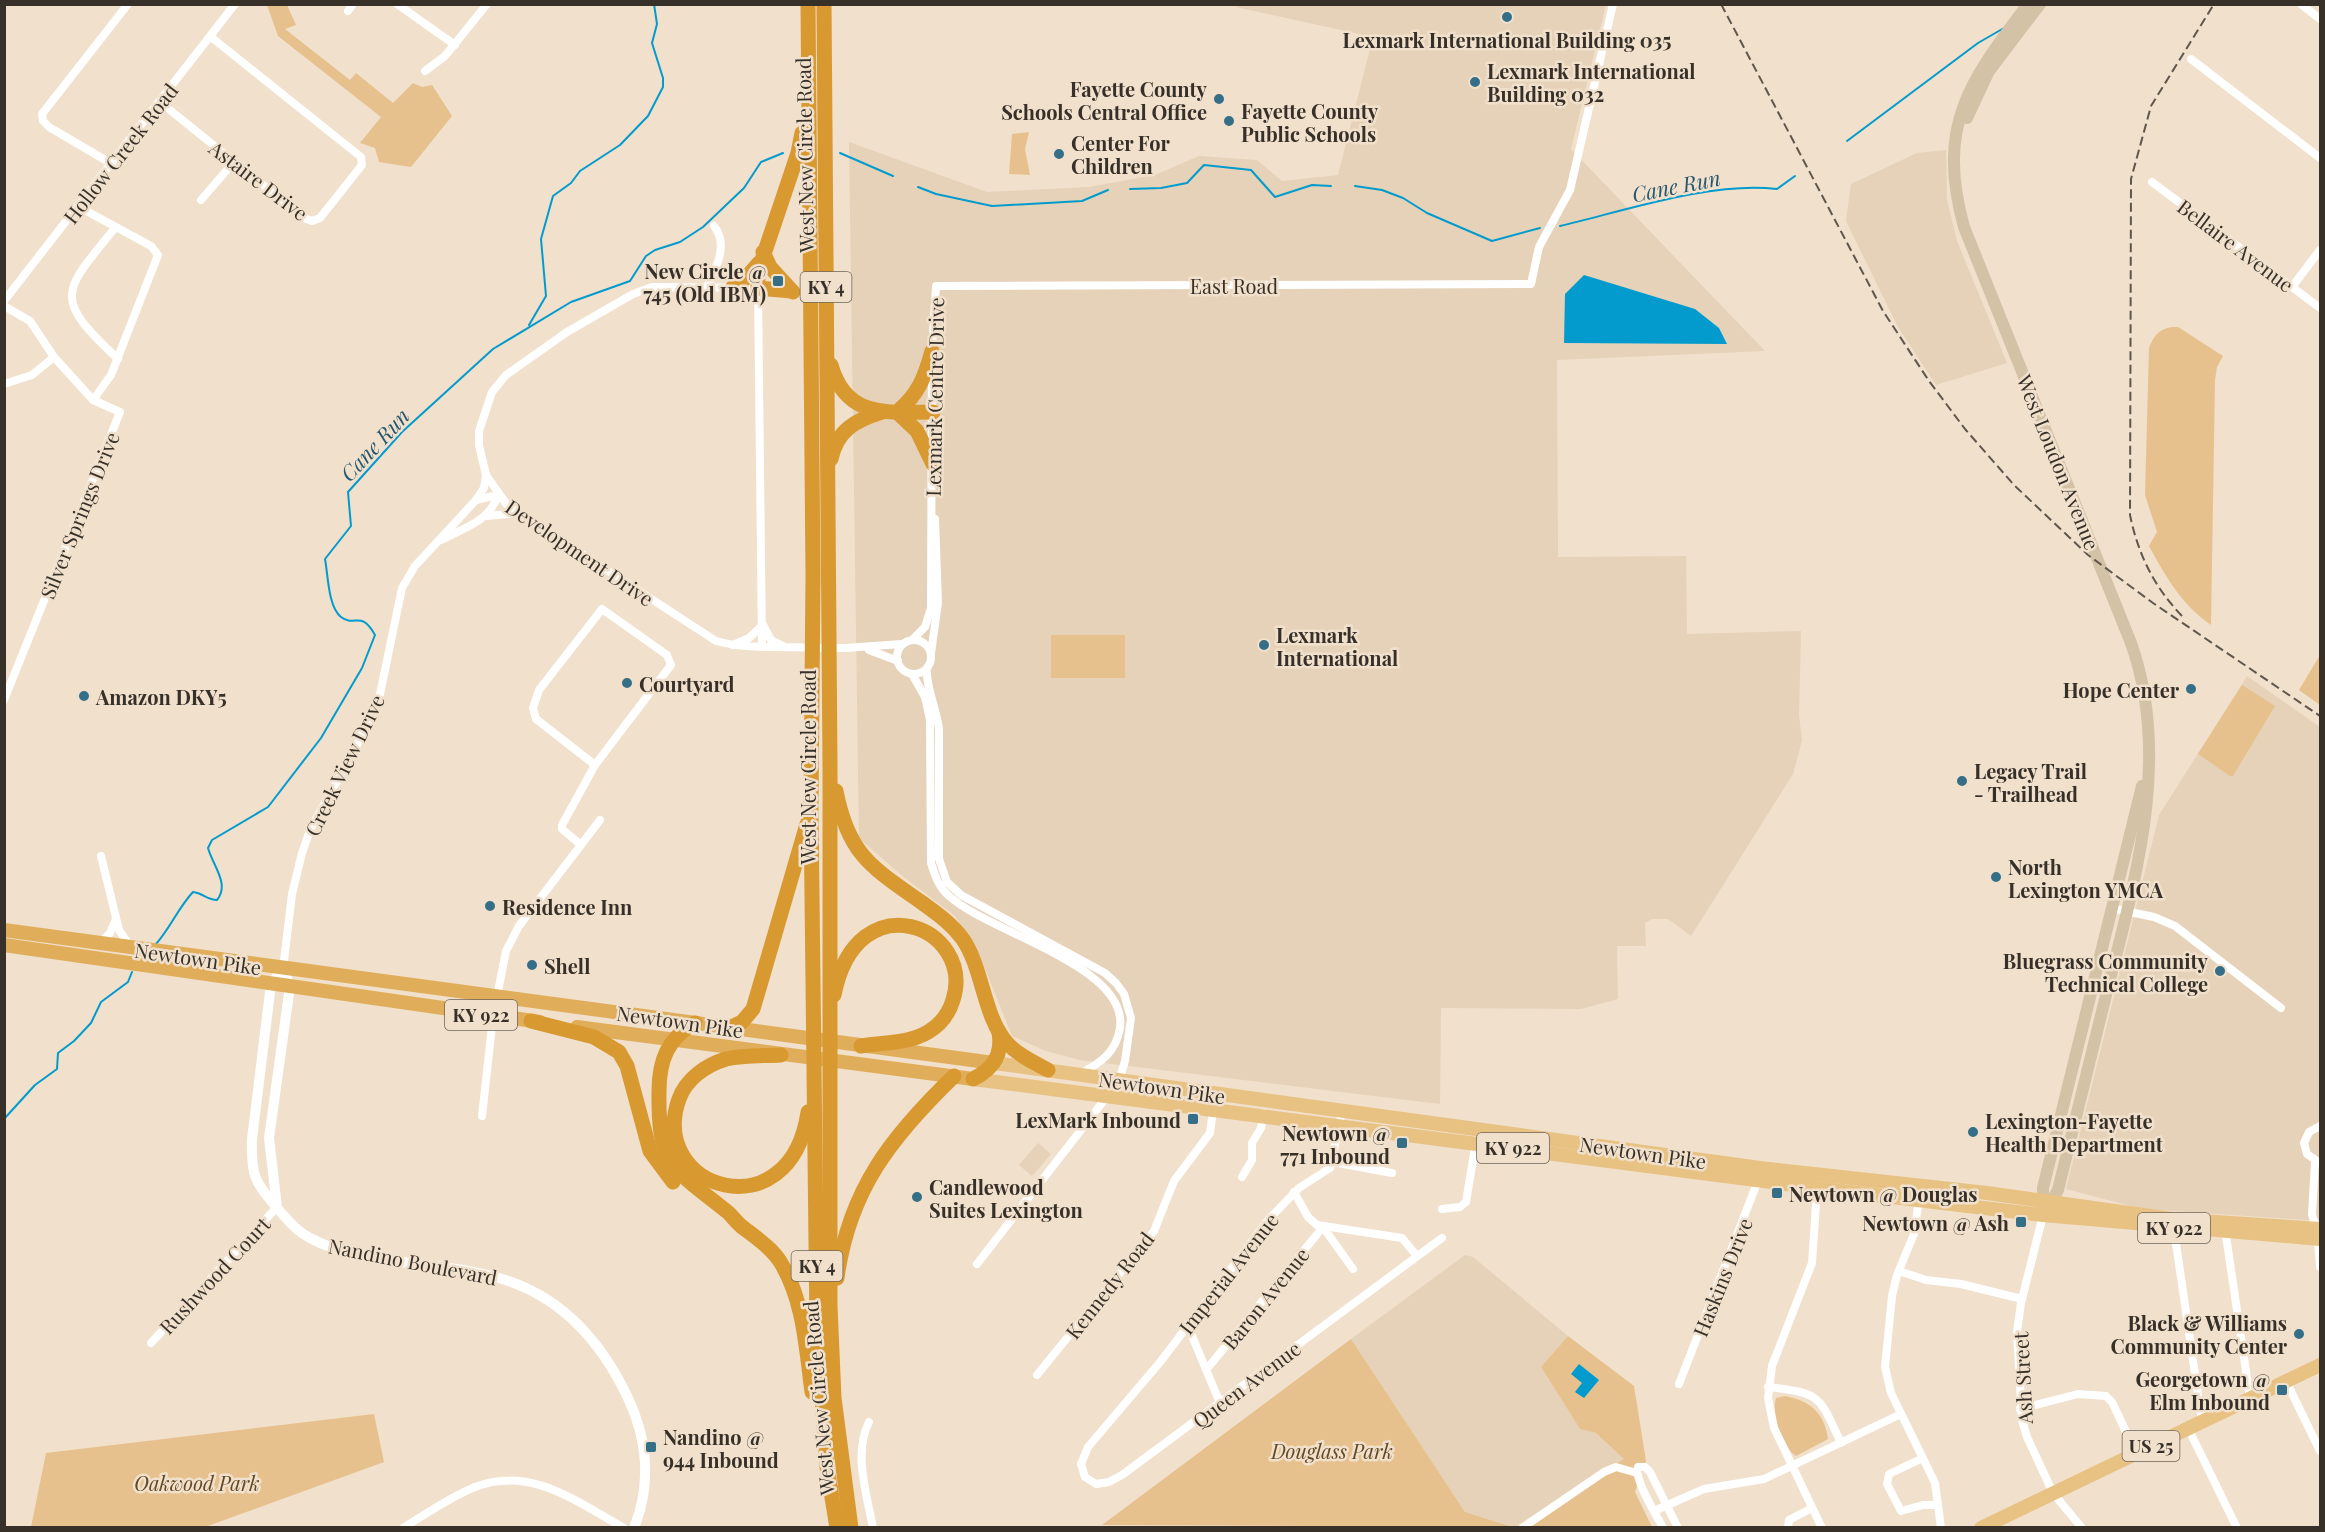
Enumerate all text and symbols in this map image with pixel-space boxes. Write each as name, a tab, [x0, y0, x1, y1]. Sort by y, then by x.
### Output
marker: Lexmark International Building 035	[1500, 10, 1514, 24]
place label: Lexmark International Building 035	[1343, 26, 1671, 53]
street label: West New Circle Road	[789, 57, 819, 254]
place label: Lexmark International Building 032	[1487, 57, 1695, 107]
place label: Fayette County Schools Central Office	[1001, 75, 1208, 125]
marker: Lexmark International Building 032	[1468, 75, 1482, 89]
street label: Hollow Creek Road	[57, 77, 184, 229]
marker: Fayette County Schools Central Office	[1212, 92, 1226, 106]
place label: Fayette County Public Schools	[1241, 97, 1379, 147]
marker: Fayette County Public Schools	[1222, 114, 1236, 128]
place label: Center For Children	[1071, 129, 1170, 179]
street label: Astaire Drive	[203, 133, 314, 226]
marker: Center For Children	[1052, 147, 1066, 161]
water label: Cane Run	[1629, 163, 1723, 207]
street label: Bellaire Avenue	[2172, 192, 2300, 298]
place label: New Circle @ 745 (Old IBM)	[643, 257, 766, 307]
road number: KY 4	[800, 272, 852, 302]
street label: East Road	[1190, 272, 1279, 299]
marker: New Circle @ 745 (Old IBM)	[771, 274, 785, 288]
street label: Lexmark Centre Drive	[919, 297, 949, 497]
street label: West Loudon Avenue	[2011, 369, 2106, 554]
water label: Cane Run	[333, 402, 415, 486]
street label: Silver Springs Drive	[33, 428, 125, 602]
street label: Development Drive	[501, 492, 659, 612]
place label: Lexmark International	[1276, 621, 1398, 671]
marker: Lexmark International	[1257, 638, 1271, 652]
street label: West New Circle Road	[794, 669, 821, 866]
place label: Courtyard	[639, 670, 734, 697]
marker: Courtyard	[620, 676, 634, 690]
place label: Hope Center	[2063, 676, 2180, 703]
marker: Hope Center	[2184, 682, 2198, 696]
place label: Amazon DKY5	[95, 683, 227, 710]
marker: Amazon DKY5	[77, 689, 91, 703]
street label: Creek View Drive	[298, 690, 390, 840]
place label: Legacy Trail - Trailhead	[1974, 757, 2087, 807]
marker: Legacy Trail - Trailhead	[1955, 774, 1969, 788]
place label: North Lexington YMCA	[2008, 853, 2164, 903]
marker: North Lexington YMCA	[1989, 870, 2003, 884]
place label: Residence Inn	[502, 893, 633, 920]
marker: Residence Inn	[483, 899, 497, 913]
street label: Newtown Pike	[133, 936, 263, 980]
place label: Bluegrass Community Technical College	[2003, 947, 2209, 997]
place label: Shell	[544, 952, 590, 979]
marker: Shell	[525, 958, 539, 972]
marker: Bluegrass Community Technical College	[2213, 964, 2227, 978]
street label: Newtown Pike	[615, 999, 745, 1043]
road number: KY 922	[445, 1000, 517, 1030]
street label: Newtown Pike	[1097, 1065, 1227, 1109]
place label: LexMark Inbound	[1015, 1106, 1181, 1133]
place label: Lexington-Fayette Health Department	[1985, 1107, 2164, 1157]
marker: LexMark Inbound	[1186, 1112, 1200, 1126]
place label: Newtown @ 771 Inbound	[1280, 1119, 1390, 1169]
marker: Lexington-Fayette Health Department	[1966, 1125, 1980, 1139]
street label: Newtown Pike	[1578, 1130, 1708, 1174]
road number: KY 922	[1477, 1133, 1549, 1163]
marker: Newtown @ 771 Inbound	[1395, 1136, 1409, 1150]
place label: Candlewood Suites Lexington	[929, 1173, 1084, 1223]
place label: Newtown @ Douglas	[1789, 1180, 1978, 1207]
marker: Newtown @ Douglas	[1770, 1186, 1784, 1200]
marker: Candlewood Suites Lexington	[910, 1190, 924, 1204]
street label: Imperial Avenue	[1172, 1207, 1284, 1339]
place label: Newtown @ Ash	[1862, 1209, 2009, 1236]
street label: Rushwood Court	[153, 1210, 276, 1339]
road number: KY 922	[2138, 1213, 2210, 1243]
street label: Haskins Drive	[1686, 1214, 1758, 1340]
marker: Newtown @ Ash	[2014, 1215, 2028, 1229]
street label: Kennedy Road	[1059, 1226, 1160, 1344]
street label: Nandino Boulevard	[326, 1231, 500, 1291]
street label: Baron Avenue	[1215, 1241, 1315, 1355]
road number: KY 4	[792, 1251, 842, 1281]
street label: West New Circle Road	[796, 1299, 840, 1497]
place label: Black & Williams Community Center	[2111, 1309, 2288, 1359]
marker: Black & Williams Community Center	[2292, 1327, 2306, 1341]
street label: Ash Street	[2006, 1330, 2038, 1426]
street label: Queen Avenue	[1186, 1334, 1306, 1434]
place label: Georgetown @ Elm Inbound	[2135, 1365, 2270, 1415]
marker: Georgetown @ Elm Inbound	[2275, 1383, 2289, 1397]
place label: Nandino @ 944 Inbound	[663, 1423, 779, 1473]
road number: US 25	[2122, 1431, 2180, 1461]
park label: Douglass Park	[1270, 1437, 1393, 1464]
marker: Nandino @ 944 Inbound	[644, 1440, 658, 1454]
park label: Oakwood Park	[134, 1469, 260, 1496]

